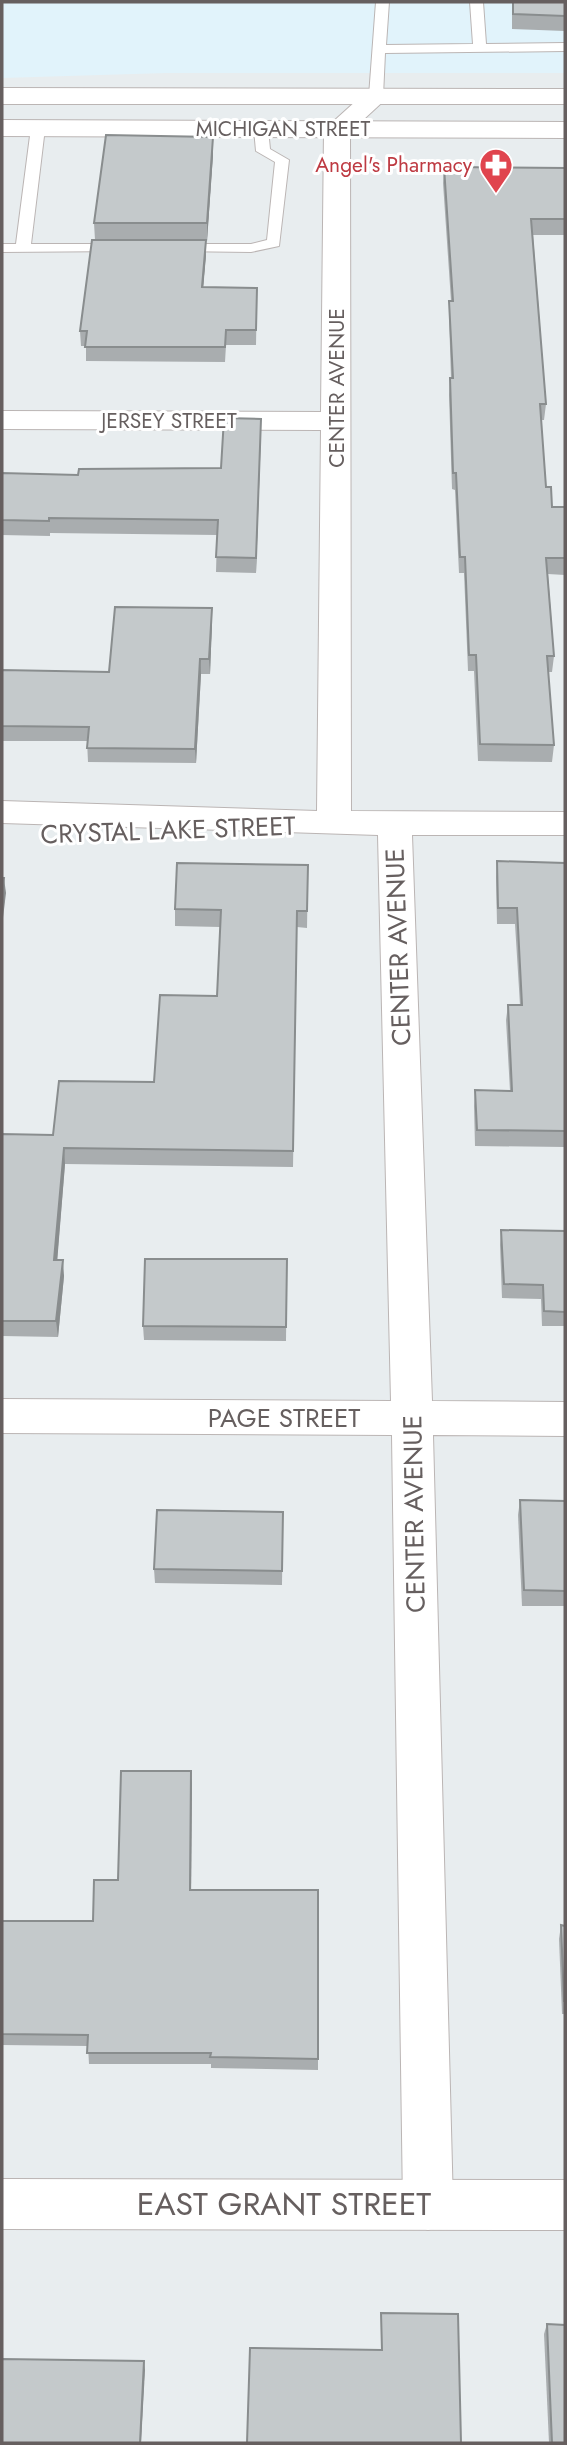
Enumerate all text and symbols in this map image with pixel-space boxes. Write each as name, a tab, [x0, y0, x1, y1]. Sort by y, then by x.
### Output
street label: MICHIGAN STREET	[196, 114, 371, 144]
pharmacy icon: Angel's Pharmacy	[477, 146, 515, 195]
place label: Angel's Pharmacy	[315, 150, 473, 180]
street label: CENTER AVENUE	[322, 308, 352, 468]
street label: JERSEY STREET	[98, 406, 237, 436]
street label: CRYSTAL LAKE STREET	[40, 807, 296, 853]
street label: CENTER AVENUE	[376, 848, 420, 1046]
street label: PAGE STREET	[208, 1399, 360, 1437]
street label: CENTER AVENUE	[393, 1415, 435, 1613]
street label: EAST GRANT STREET	[137, 2181, 431, 2227]

